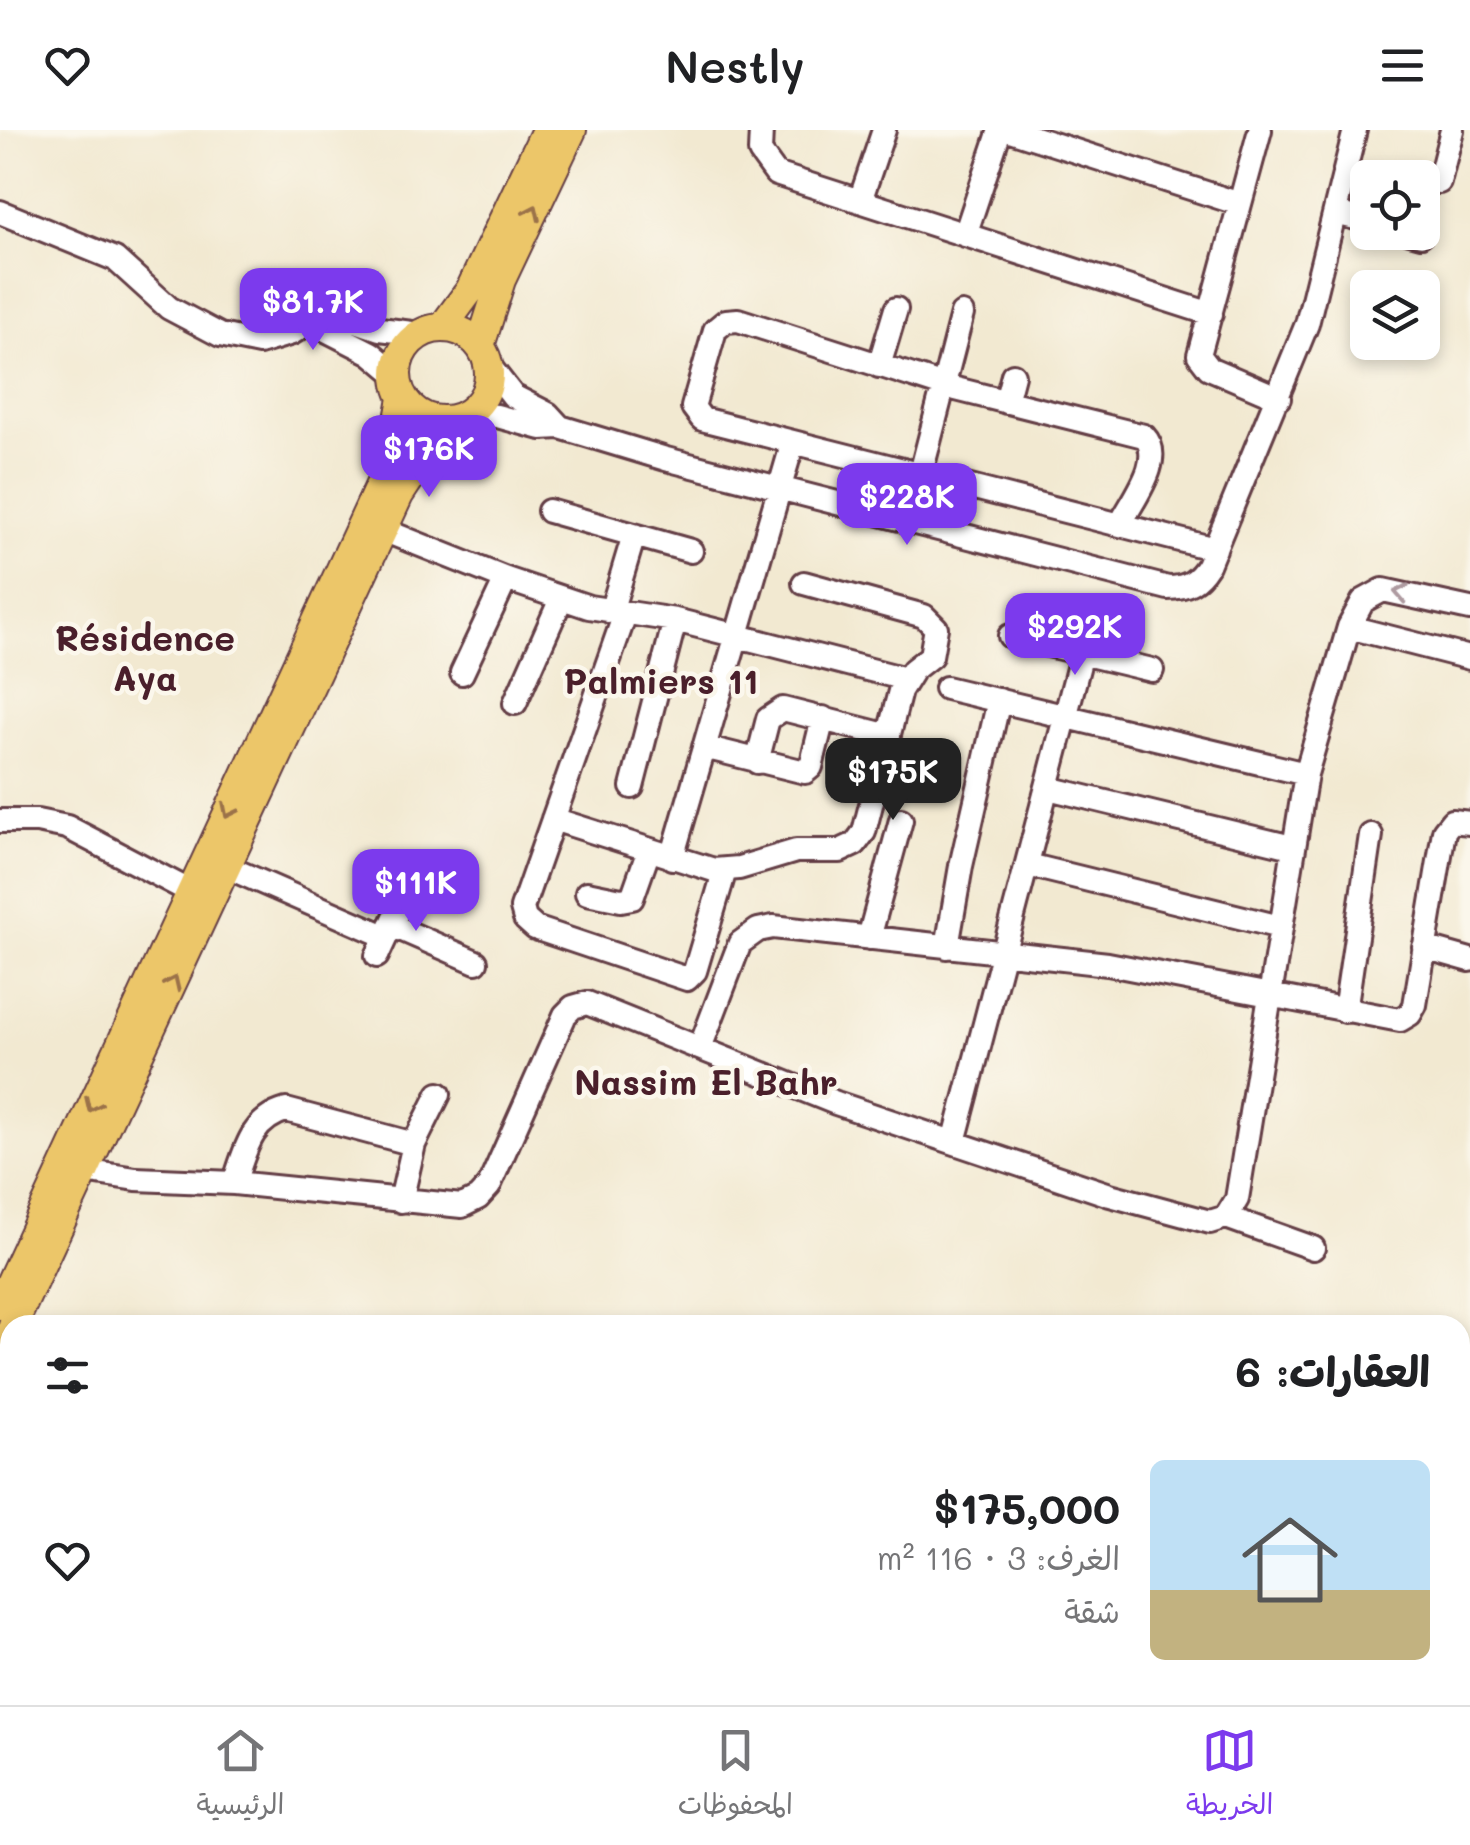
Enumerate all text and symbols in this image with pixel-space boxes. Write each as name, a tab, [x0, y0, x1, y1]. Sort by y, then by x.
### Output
text: Nestly	[665, 36, 805, 94]
icon: heart	[40, 38, 95, 93]
icon: menu	[1375, 38, 1430, 93]
map controls	[1350, 160, 1440, 360]
button: locate	[1350, 160, 1440, 250]
one-way arrow	[520, 205, 540, 223]
pin: $81.7K	[232, 268, 394, 353]
button: layers	[1350, 270, 1440, 360]
text: $81.7K	[262, 279, 364, 321]
pin: $176K	[359, 415, 499, 500]
text: $176K	[383, 426, 475, 468]
pin: $228K	[837, 463, 977, 548]
text: $228K	[859, 474, 955, 516]
one-way arrow	[1393, 584, 1410, 605]
pin: $292K	[1005, 593, 1145, 678]
text: $292K	[1027, 604, 1123, 646]
district label: Résidence Aya	[55, 614, 235, 700]
district label: Palmiers 11	[564, 657, 758, 703]
pin: $175K	[823, 738, 963, 823]
text: $175K	[847, 749, 939, 791]
one-way arrow	[222, 800, 241, 818]
pin: $111K	[346, 849, 486, 934]
text: $111K	[374, 860, 458, 902]
one-way arrow	[161, 975, 181, 993]
district label: Nassim El Bahr	[574, 1058, 838, 1104]
one-way arrow	[84, 1095, 104, 1113]
text: العقارات: 6	[1235, 1343, 1430, 1398]
icon: filters	[40, 1348, 95, 1403]
text: $175,000	[934, 1480, 1120, 1535]
icon: home	[1230, 1500, 1350, 1620]
icon: heart	[40, 1533, 95, 1588]
text: الغرف: 3 · 116 m²	[877, 1536, 1120, 1578]
text: شقة	[1064, 1589, 1120, 1631]
tab: الرئيسية	[197, 1723, 285, 1829]
tab: المحفوظات	[678, 1723, 793, 1829]
tab: الخريطة	[1186, 1723, 1273, 1829]

